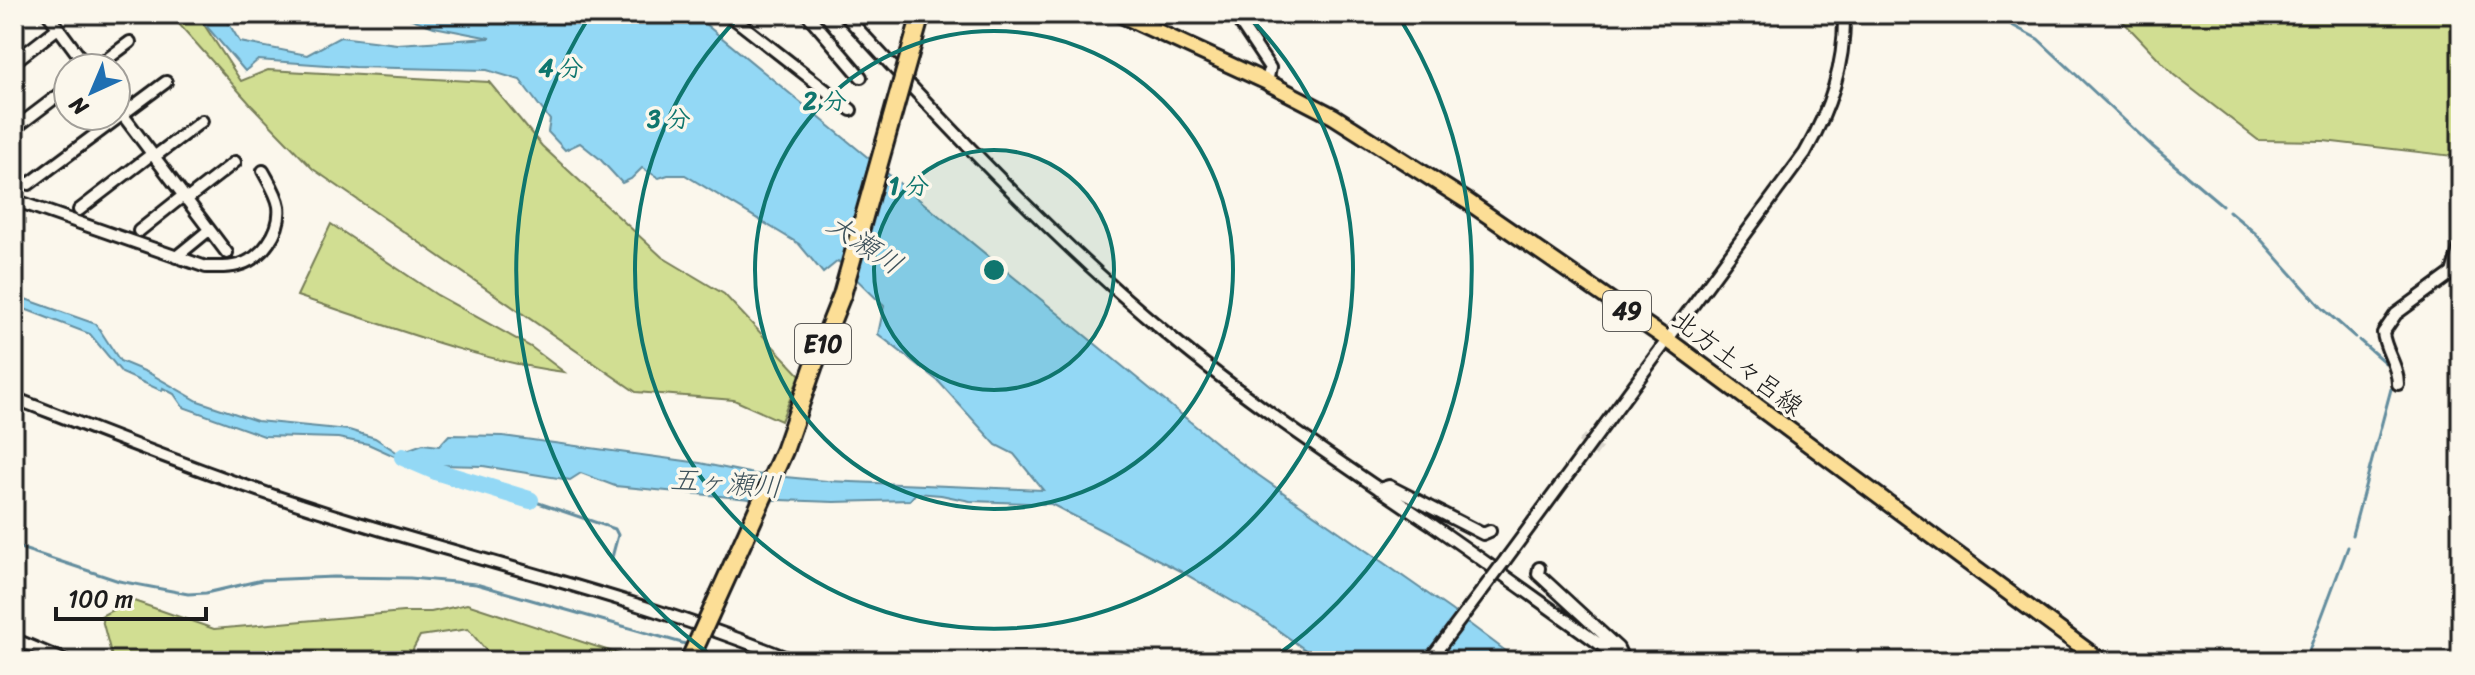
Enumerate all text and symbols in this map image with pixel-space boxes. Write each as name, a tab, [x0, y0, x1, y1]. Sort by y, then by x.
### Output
text: 4 分	[538, 47, 584, 89]
north arrow	[52, 52, 132, 132]
text: 2 分	[802, 80, 847, 122]
text: N	[59, 86, 98, 126]
text: 3 分	[646, 98, 691, 140]
text: 1 分	[889, 165, 929, 207]
water label: 大瀬川	[816, 200, 914, 288]
centre of rings	[980, 256, 1008, 284]
road number: 49	[1603, 291, 1651, 331]
street label: 北方土々呂線	[1662, 298, 1814, 428]
road number: E10	[795, 324, 851, 364]
water label: 五ヶ瀬川	[668, 455, 784, 511]
scale bar	[56, 571, 206, 621]
text: 100 m	[68, 578, 133, 620]

